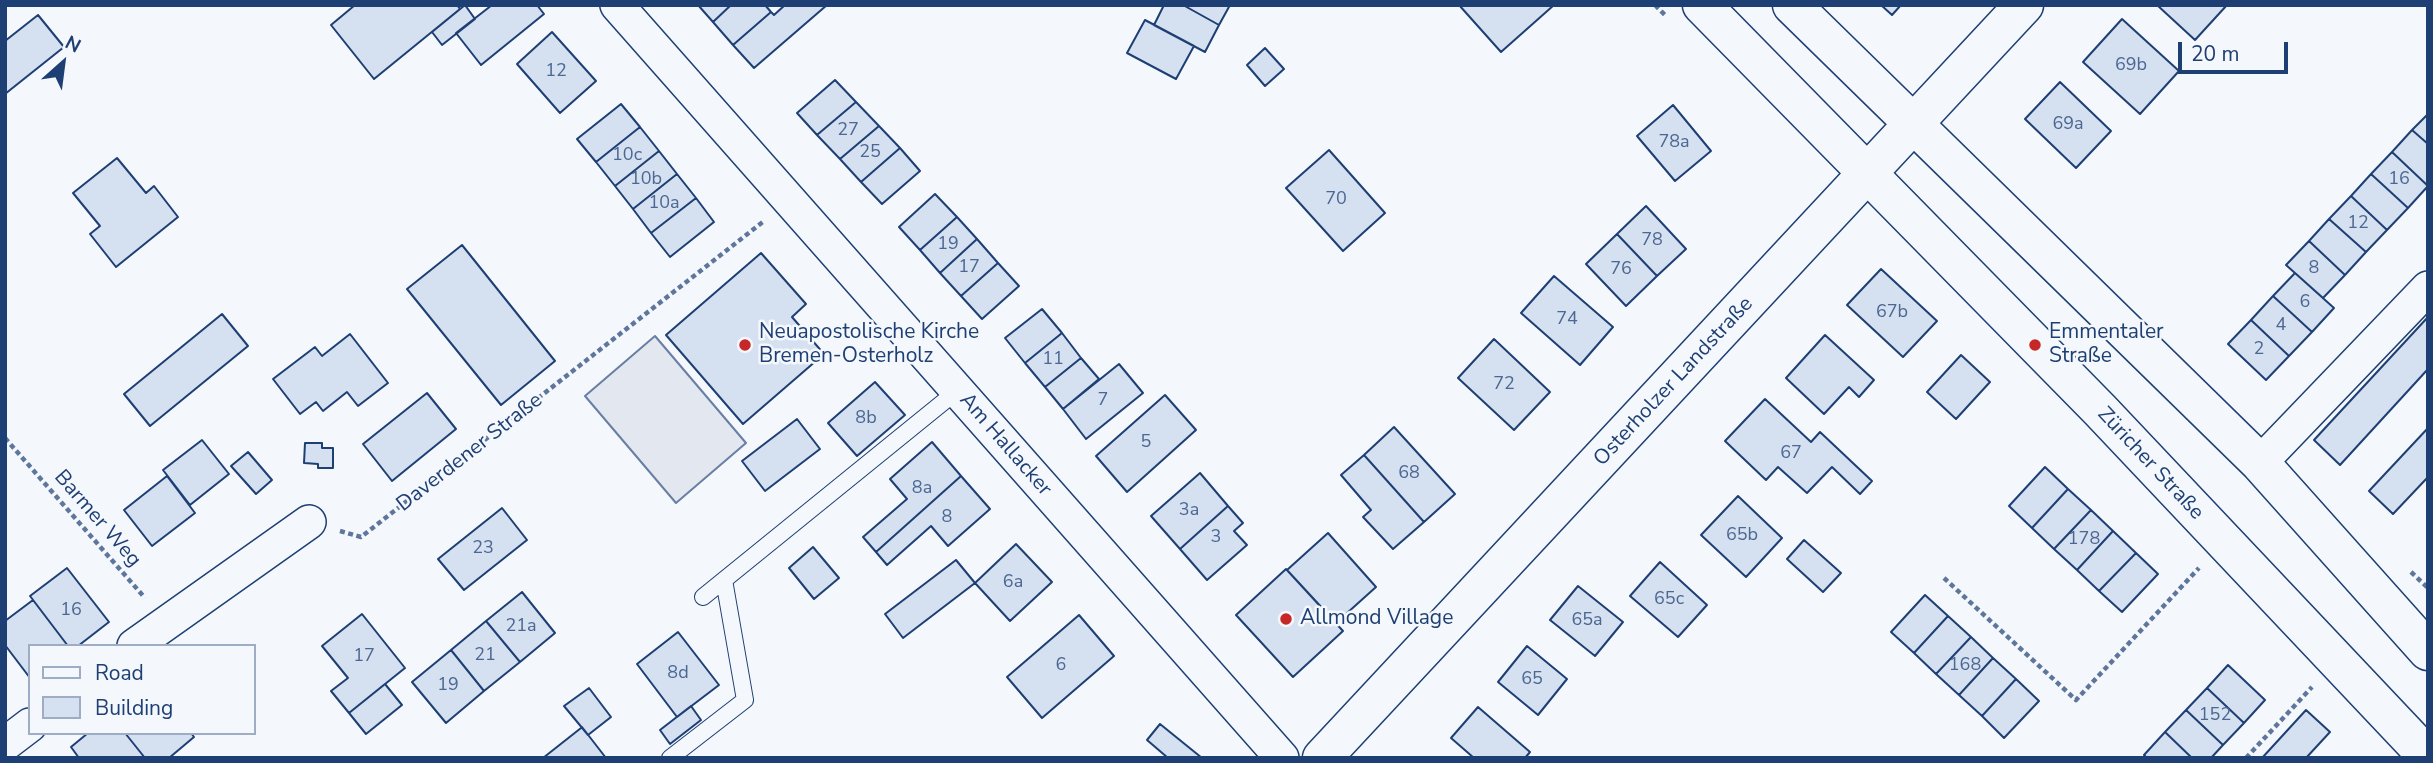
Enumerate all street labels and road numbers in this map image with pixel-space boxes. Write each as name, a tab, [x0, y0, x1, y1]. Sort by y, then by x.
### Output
street label: Osterholzer Landstraße	[1589, 292, 1759, 472]
street label: Daverdener Straße	[392, 388, 548, 518]
street label: Am Hallacker	[954, 388, 1056, 502]
street label: Züricher Straße	[2091, 402, 2209, 526]
street label: Barmer Weg	[48, 465, 146, 573]

